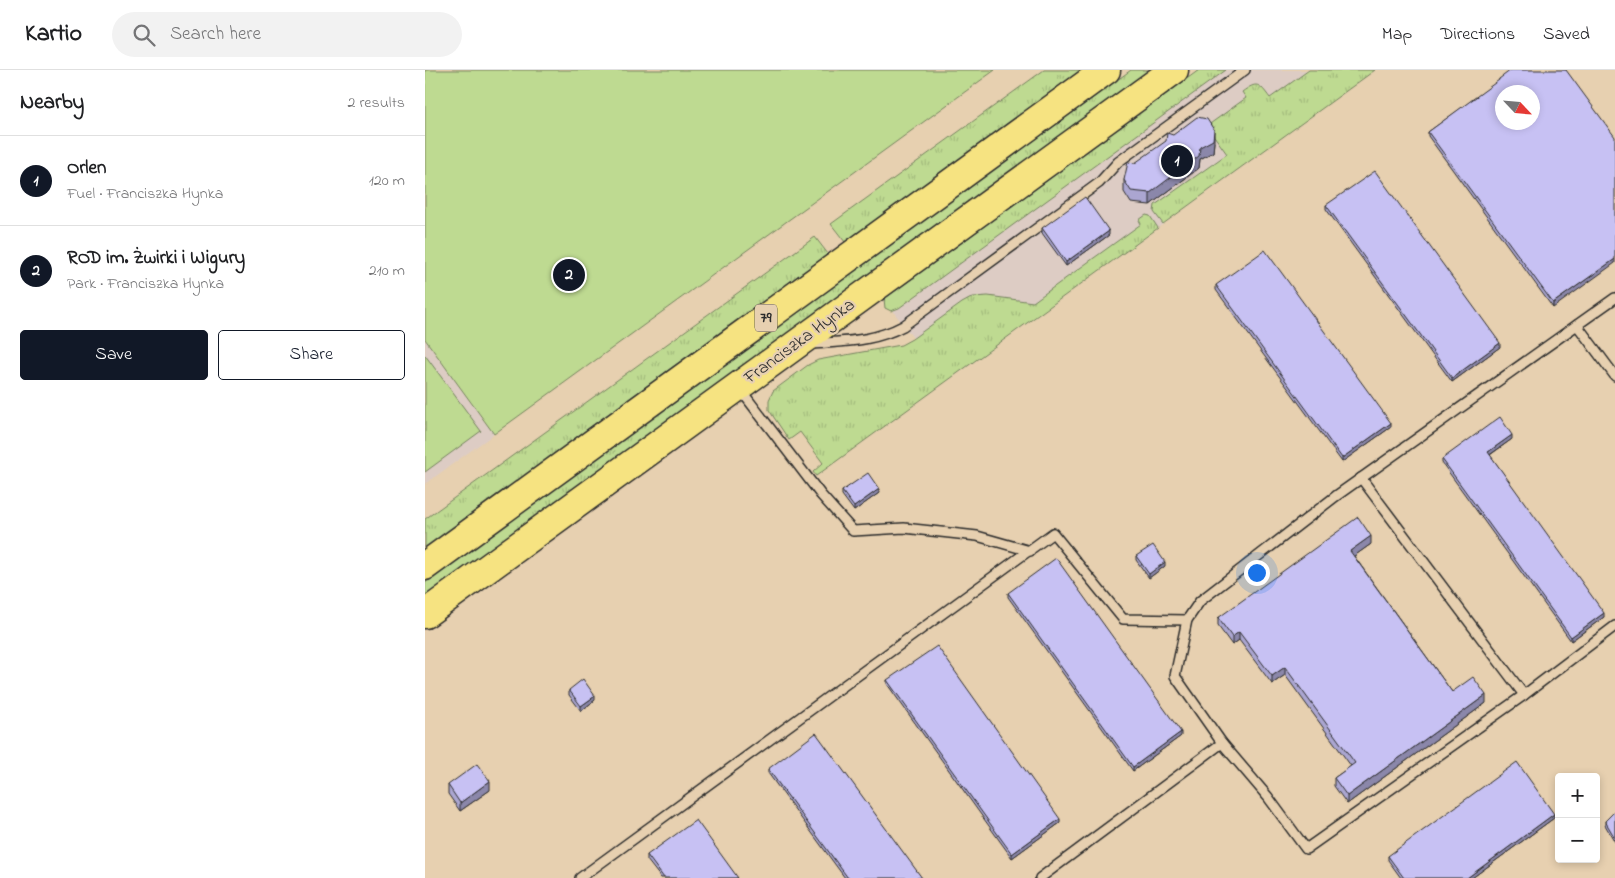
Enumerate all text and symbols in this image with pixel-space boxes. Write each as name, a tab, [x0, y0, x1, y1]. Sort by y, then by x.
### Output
search box	[112, 12, 462, 57]
text: Kartio	[25, 17, 82, 52]
icon: search	[130, 21, 158, 49]
text: Search here	[170, 21, 261, 48]
text: Map	[1382, 22, 1412, 48]
text: Directions	[1440, 22, 1515, 48]
text: Saved	[1543, 22, 1590, 48]
north arrow	[1495, 85, 1540, 130]
text: Nearby	[20, 88, 84, 118]
text: 2 results	[347, 91, 405, 115]
pin: 1	[1161, 142, 1193, 180]
text: Orlen	[67, 155, 106, 182]
text: 1	[33, 169, 39, 193]
text: 120 m	[369, 169, 405, 193]
text: Fuel · Franciszka Hynka	[67, 182, 223, 206]
text: ROD im. Żwirki i Wigury	[67, 245, 245, 272]
pin: 2	[553, 256, 585, 294]
text: 2	[32, 259, 40, 283]
text: 210 m	[369, 259, 405, 283]
text: Park · Franciszka Hynka	[67, 272, 224, 296]
street label: Franciszka Hynka	[738, 293, 861, 392]
road number: 79	[755, 304, 777, 332]
button: Save	[20, 330, 208, 380]
button: Share	[218, 330, 405, 380]
your location	[1244, 560, 1270, 586]
map controls	[1555, 773, 1600, 863]
button: +	[1555, 773, 1600, 818]
button: −	[1555, 818, 1600, 863]

